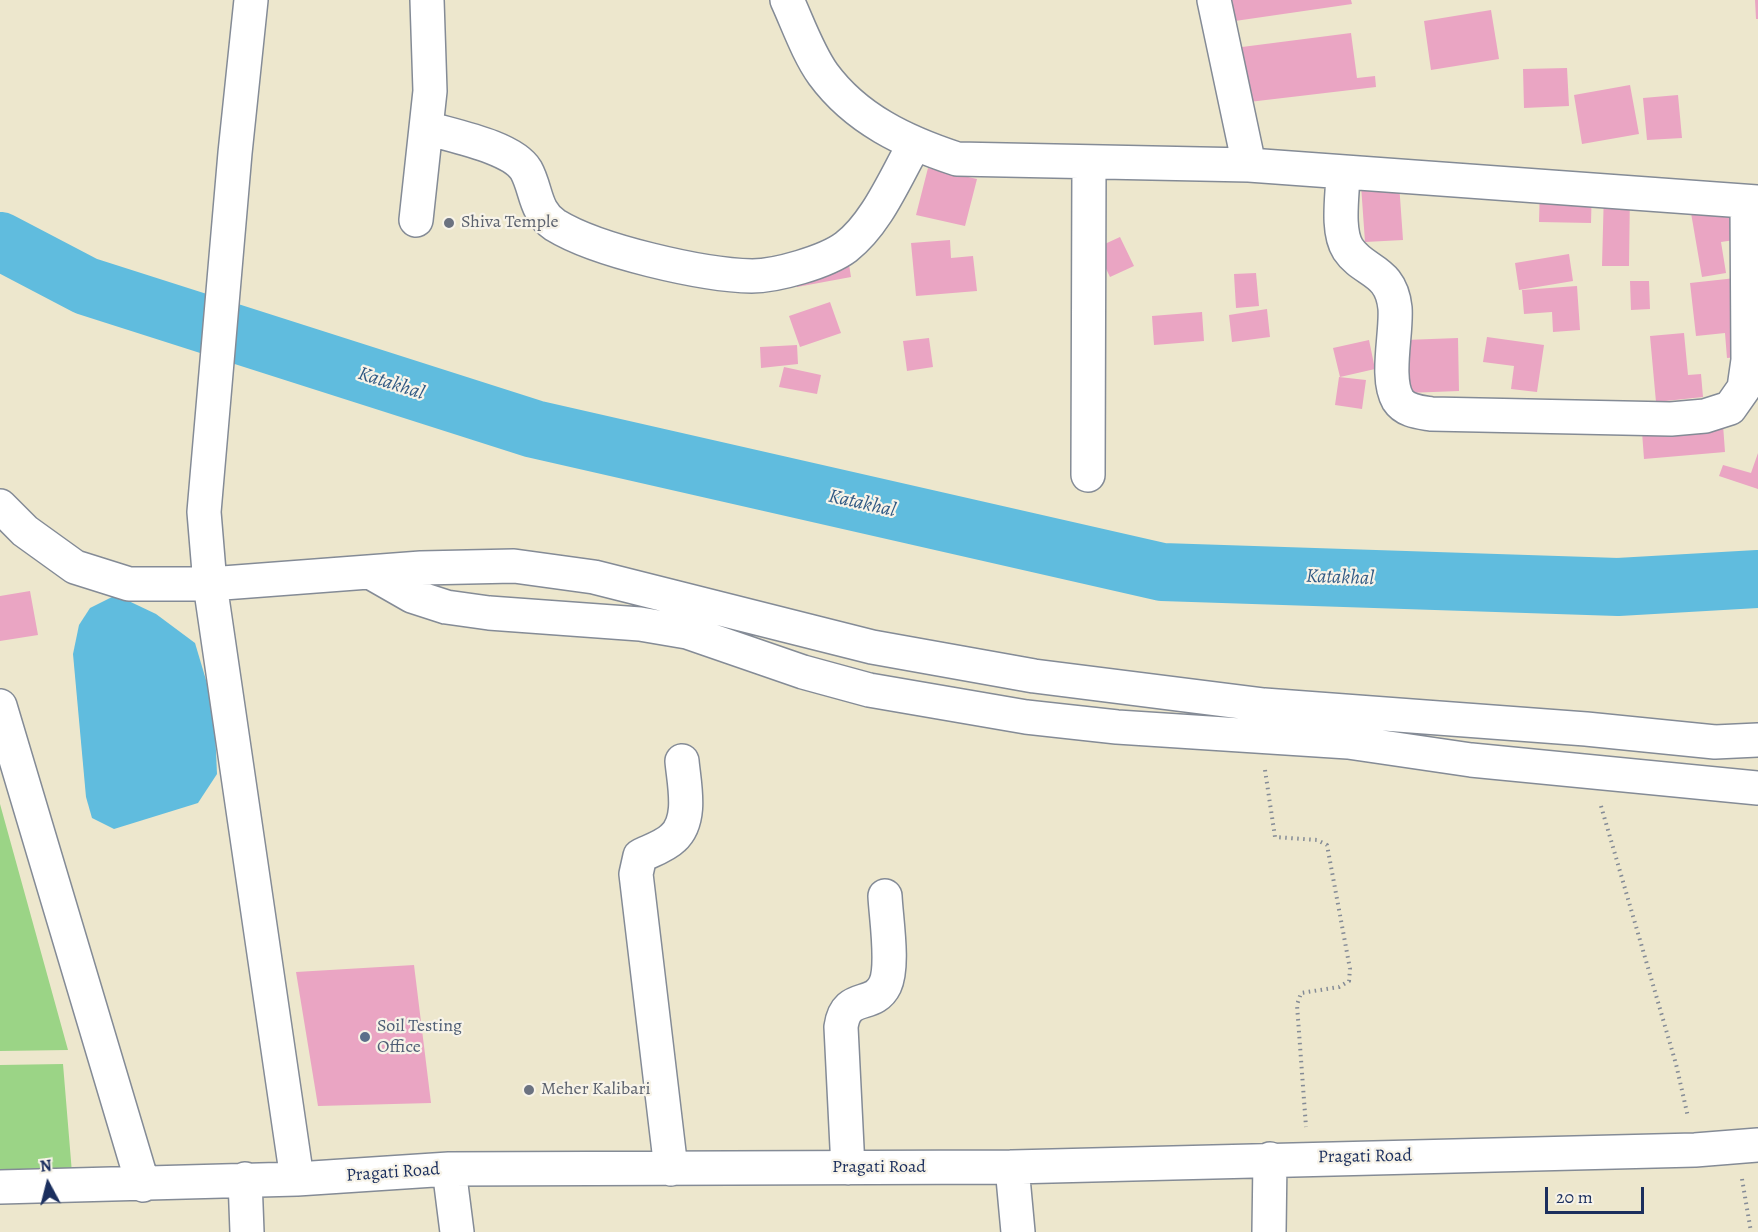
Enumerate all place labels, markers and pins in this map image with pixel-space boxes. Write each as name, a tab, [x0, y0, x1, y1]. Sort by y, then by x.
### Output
place label: Shiva Temple	[461, 212, 558, 234]
marker: Shiva Temple	[442, 216, 456, 230]
place label: Soil Testing Office	[377, 1016, 462, 1058]
marker: Soil Testing Office	[358, 1030, 372, 1044]
place label: Meher Kalibari	[541, 1079, 651, 1101]
marker: Meher Kalibari	[522, 1083, 536, 1097]

